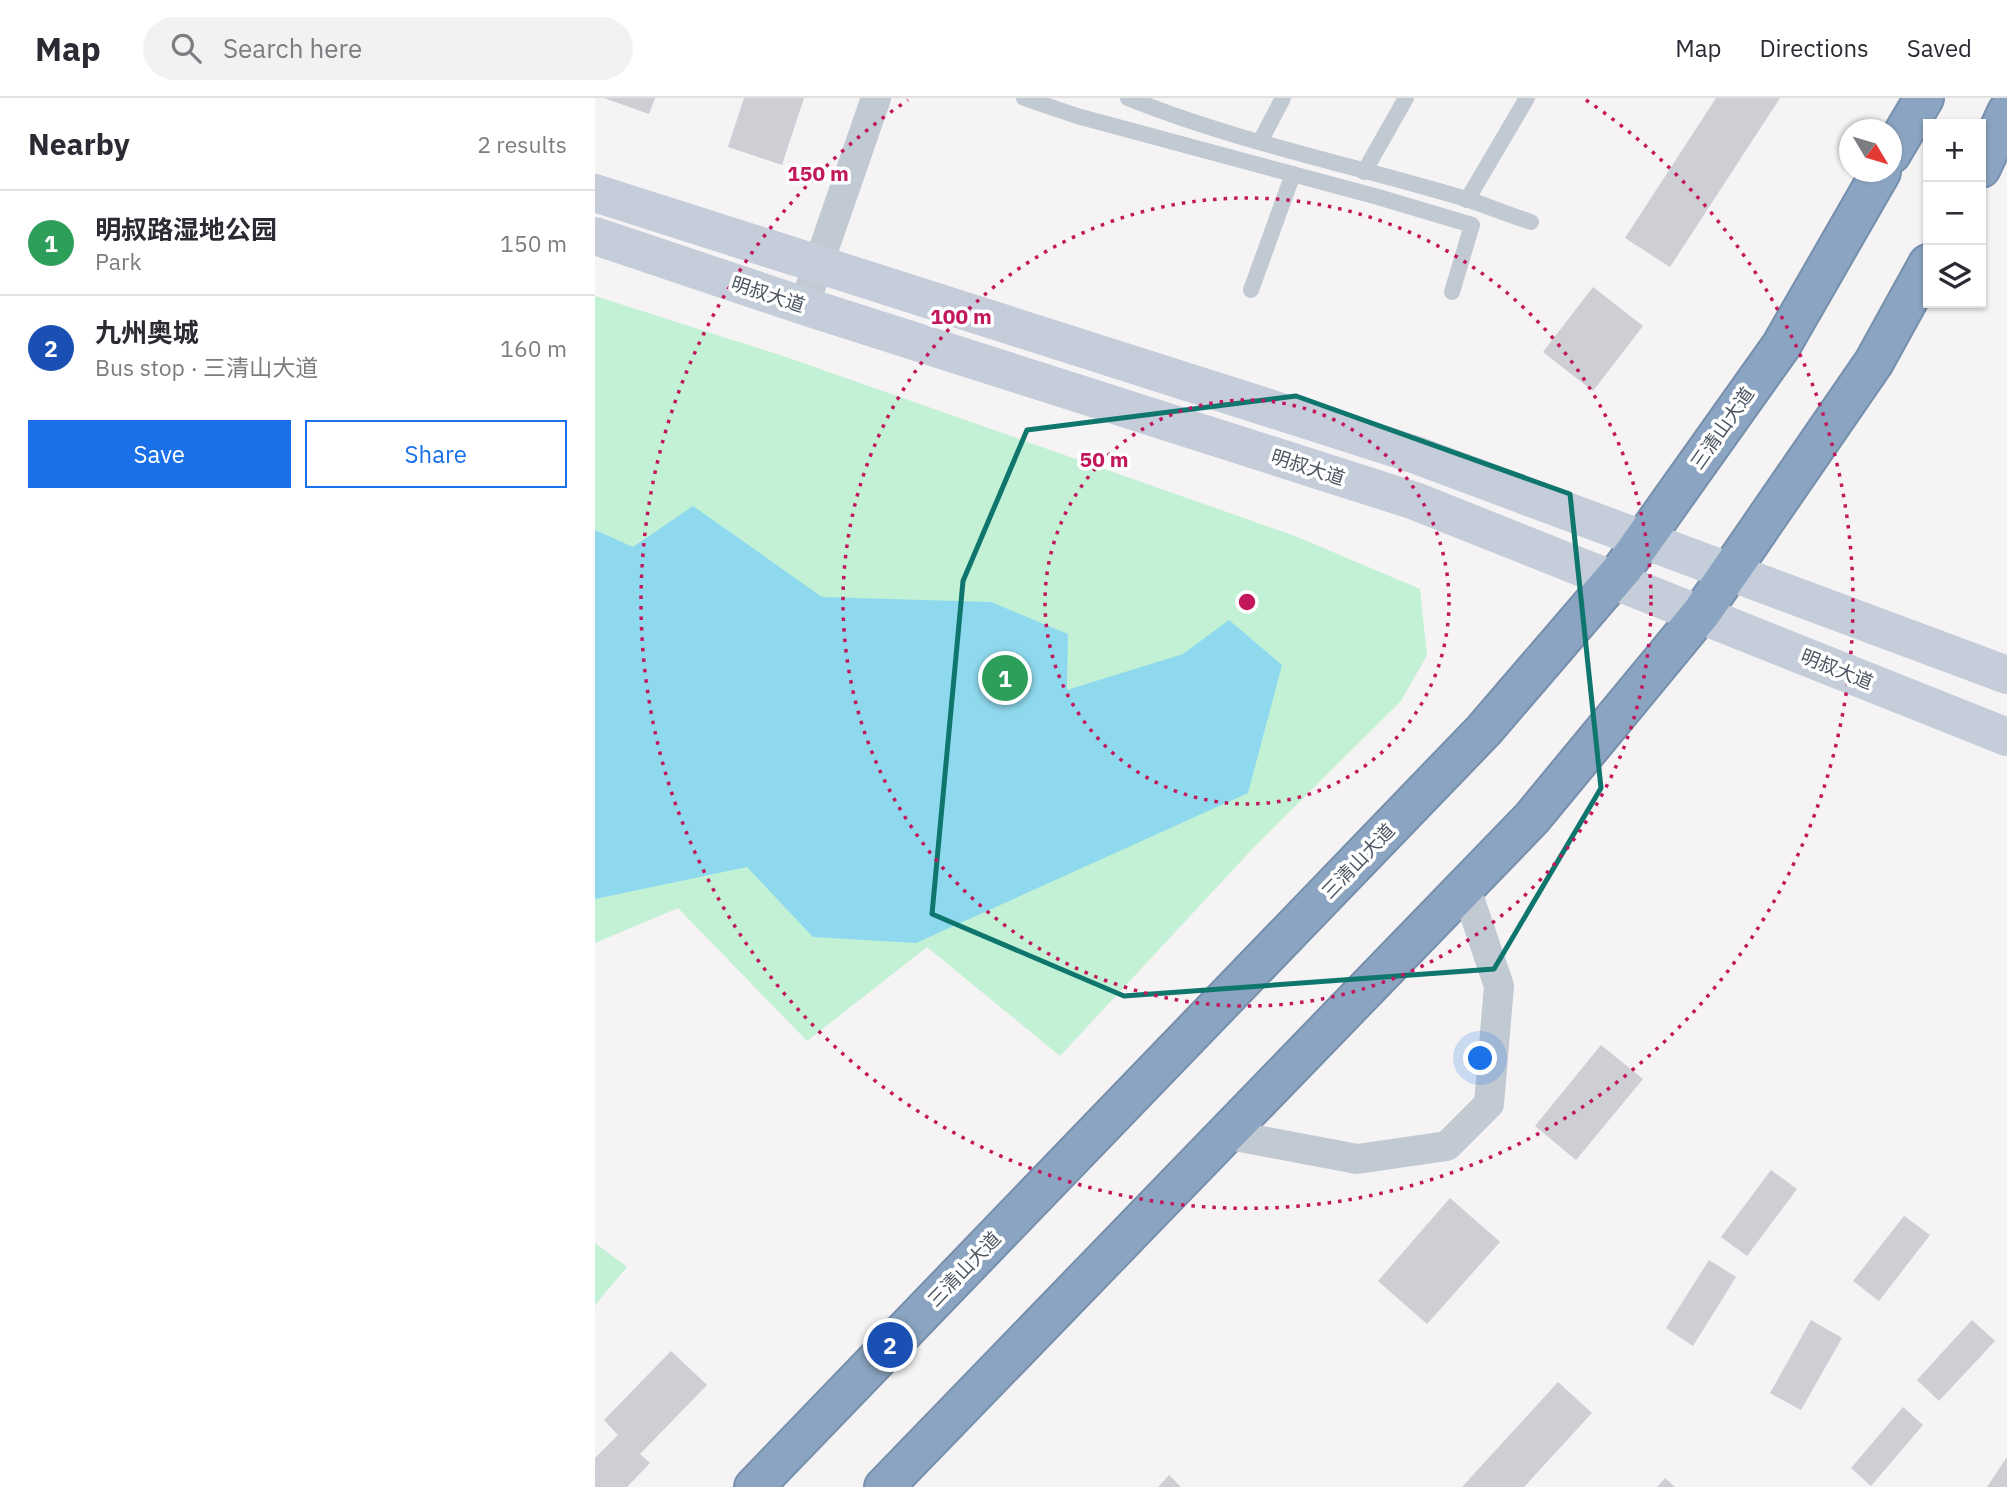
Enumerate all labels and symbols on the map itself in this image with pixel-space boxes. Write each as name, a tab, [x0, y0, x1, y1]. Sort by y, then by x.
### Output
north arrow	[1839, 119, 1902, 182]
text: 150 m	[787, 159, 849, 187]
street label: 明叔大道	[728, 271, 808, 317]
text: 100 m	[930, 302, 992, 330]
street label: 三清山大道	[1685, 382, 1759, 474]
street label: 明叔大道	[1268, 444, 1348, 490]
text: 50 m	[1080, 445, 1128, 473]
centre of rings	[1235, 590, 1259, 614]
street label: 明叔大道	[1797, 644, 1877, 694]
pin: 1	[982, 652, 1028, 704]
street label: 三清山大道	[1316, 818, 1400, 904]
your location	[1463, 1041, 1497, 1075]
street label: 三清山大道	[922, 1226, 1006, 1312]
pin: 2	[867, 1319, 913, 1371]

